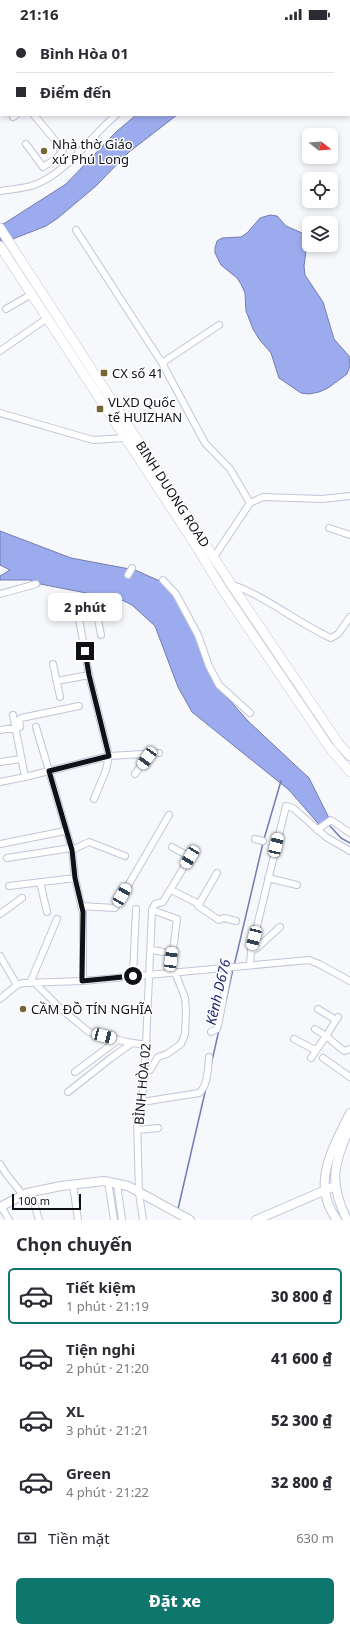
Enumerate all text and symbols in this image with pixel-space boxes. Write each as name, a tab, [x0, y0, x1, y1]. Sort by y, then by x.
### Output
text: 21:16	[20, 4, 59, 24]
text: Bình Hòa 01	[40, 43, 129, 63]
text: Điểm đến	[40, 82, 111, 102]
north arrow	[302, 128, 338, 164]
map controls	[302, 128, 338, 252]
place label: Nhà thờ Giáo xứ Phú Long	[52, 135, 133, 168]
marker: Nhà thờ Giáo xứ Phú Long	[39, 146, 49, 156]
button: locate	[302, 172, 338, 208]
button: layers	[302, 216, 338, 252]
place label: CX số 41	[112, 364, 164, 382]
marker: CX số 41	[99, 368, 109, 378]
place label: VLXD Quốc tế HUIZHAN	[108, 393, 182, 426]
marker: VLXD Quốc tế HUIZHAN	[95, 404, 105, 414]
street label: BINH DUONG ROAD	[132, 437, 214, 551]
callout: 2 phút	[48, 593, 122, 621]
text: 2 phút	[64, 598, 106, 616]
route end	[76, 642, 94, 660]
car	[135, 745, 159, 771]
car	[267, 832, 285, 858]
car	[179, 844, 201, 870]
car	[111, 882, 133, 908]
car	[245, 925, 263, 951]
car	[164, 946, 178, 972]
water label: Kênh D676	[201, 957, 234, 1027]
route start	[124, 967, 142, 985]
place label: CẦM ĐỒ TÍN NGHĨA	[31, 1000, 153, 1018]
marker: CẦM ĐỒ TÍN NGHĨA	[18, 1004, 28, 1014]
car	[91, 1027, 117, 1045]
street label: BÌNH HÒA 02	[129, 1042, 155, 1126]
scale bar	[12, 1192, 81, 1211]
text: 100 m	[18, 1193, 50, 1208]
text: Chọn chuyến	[16, 1232, 132, 1256]
text: Tiết kiệm	[66, 1277, 136, 1297]
icon: car	[18, 1278, 54, 1314]
text: 30 800 ₫	[271, 1286, 332, 1306]
text: 1 phút · 21:19	[66, 1297, 149, 1315]
text: Tiện nghi	[66, 1339, 135, 1359]
icon: car	[18, 1340, 54, 1376]
text: 41 600 ₫	[271, 1348, 332, 1368]
text: 2 phút · 21:20	[66, 1359, 149, 1377]
text: XL	[66, 1401, 84, 1421]
icon: car	[18, 1402, 54, 1438]
text: 52 300 ₫	[271, 1410, 332, 1430]
text: 3 phút · 21:21	[66, 1421, 149, 1439]
text: Green	[66, 1463, 111, 1483]
icon: car	[18, 1464, 54, 1500]
text: 32 800 ₫	[271, 1472, 332, 1492]
text: 4 phút · 21:22	[66, 1483, 149, 1501]
icon: cash	[16, 1527, 38, 1549]
text: Tiền mặt	[48, 1528, 110, 1548]
text: 630 m	[296, 1529, 334, 1547]
button: Đặt xe	[16, 1578, 334, 1624]

